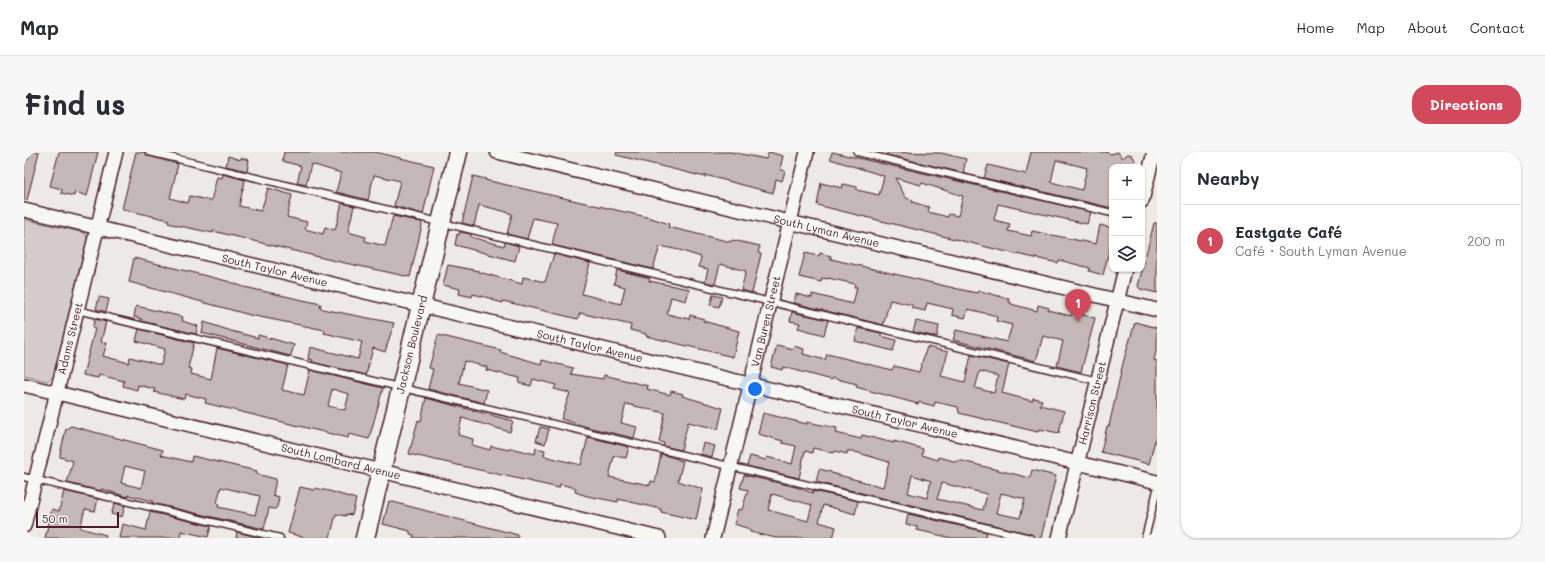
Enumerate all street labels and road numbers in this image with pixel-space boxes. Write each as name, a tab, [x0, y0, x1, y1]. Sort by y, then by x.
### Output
street label: South Lyman Avenue	[772, 211, 881, 250]
street label: South Taylor Avenue	[220, 250, 330, 290]
street label: Van Buren Street	[747, 274, 784, 368]
street label: Jackson Boulevard	[392, 294, 430, 395]
street label: Adams Street	[53, 301, 86, 376]
street label: South Taylor Avenue	[535, 325, 645, 365]
street label: Harrison Street	[1074, 359, 1109, 446]
street label: South Taylor Avenue	[851, 401, 960, 441]
street label: South Lombard Avenue	[280, 439, 403, 483]

